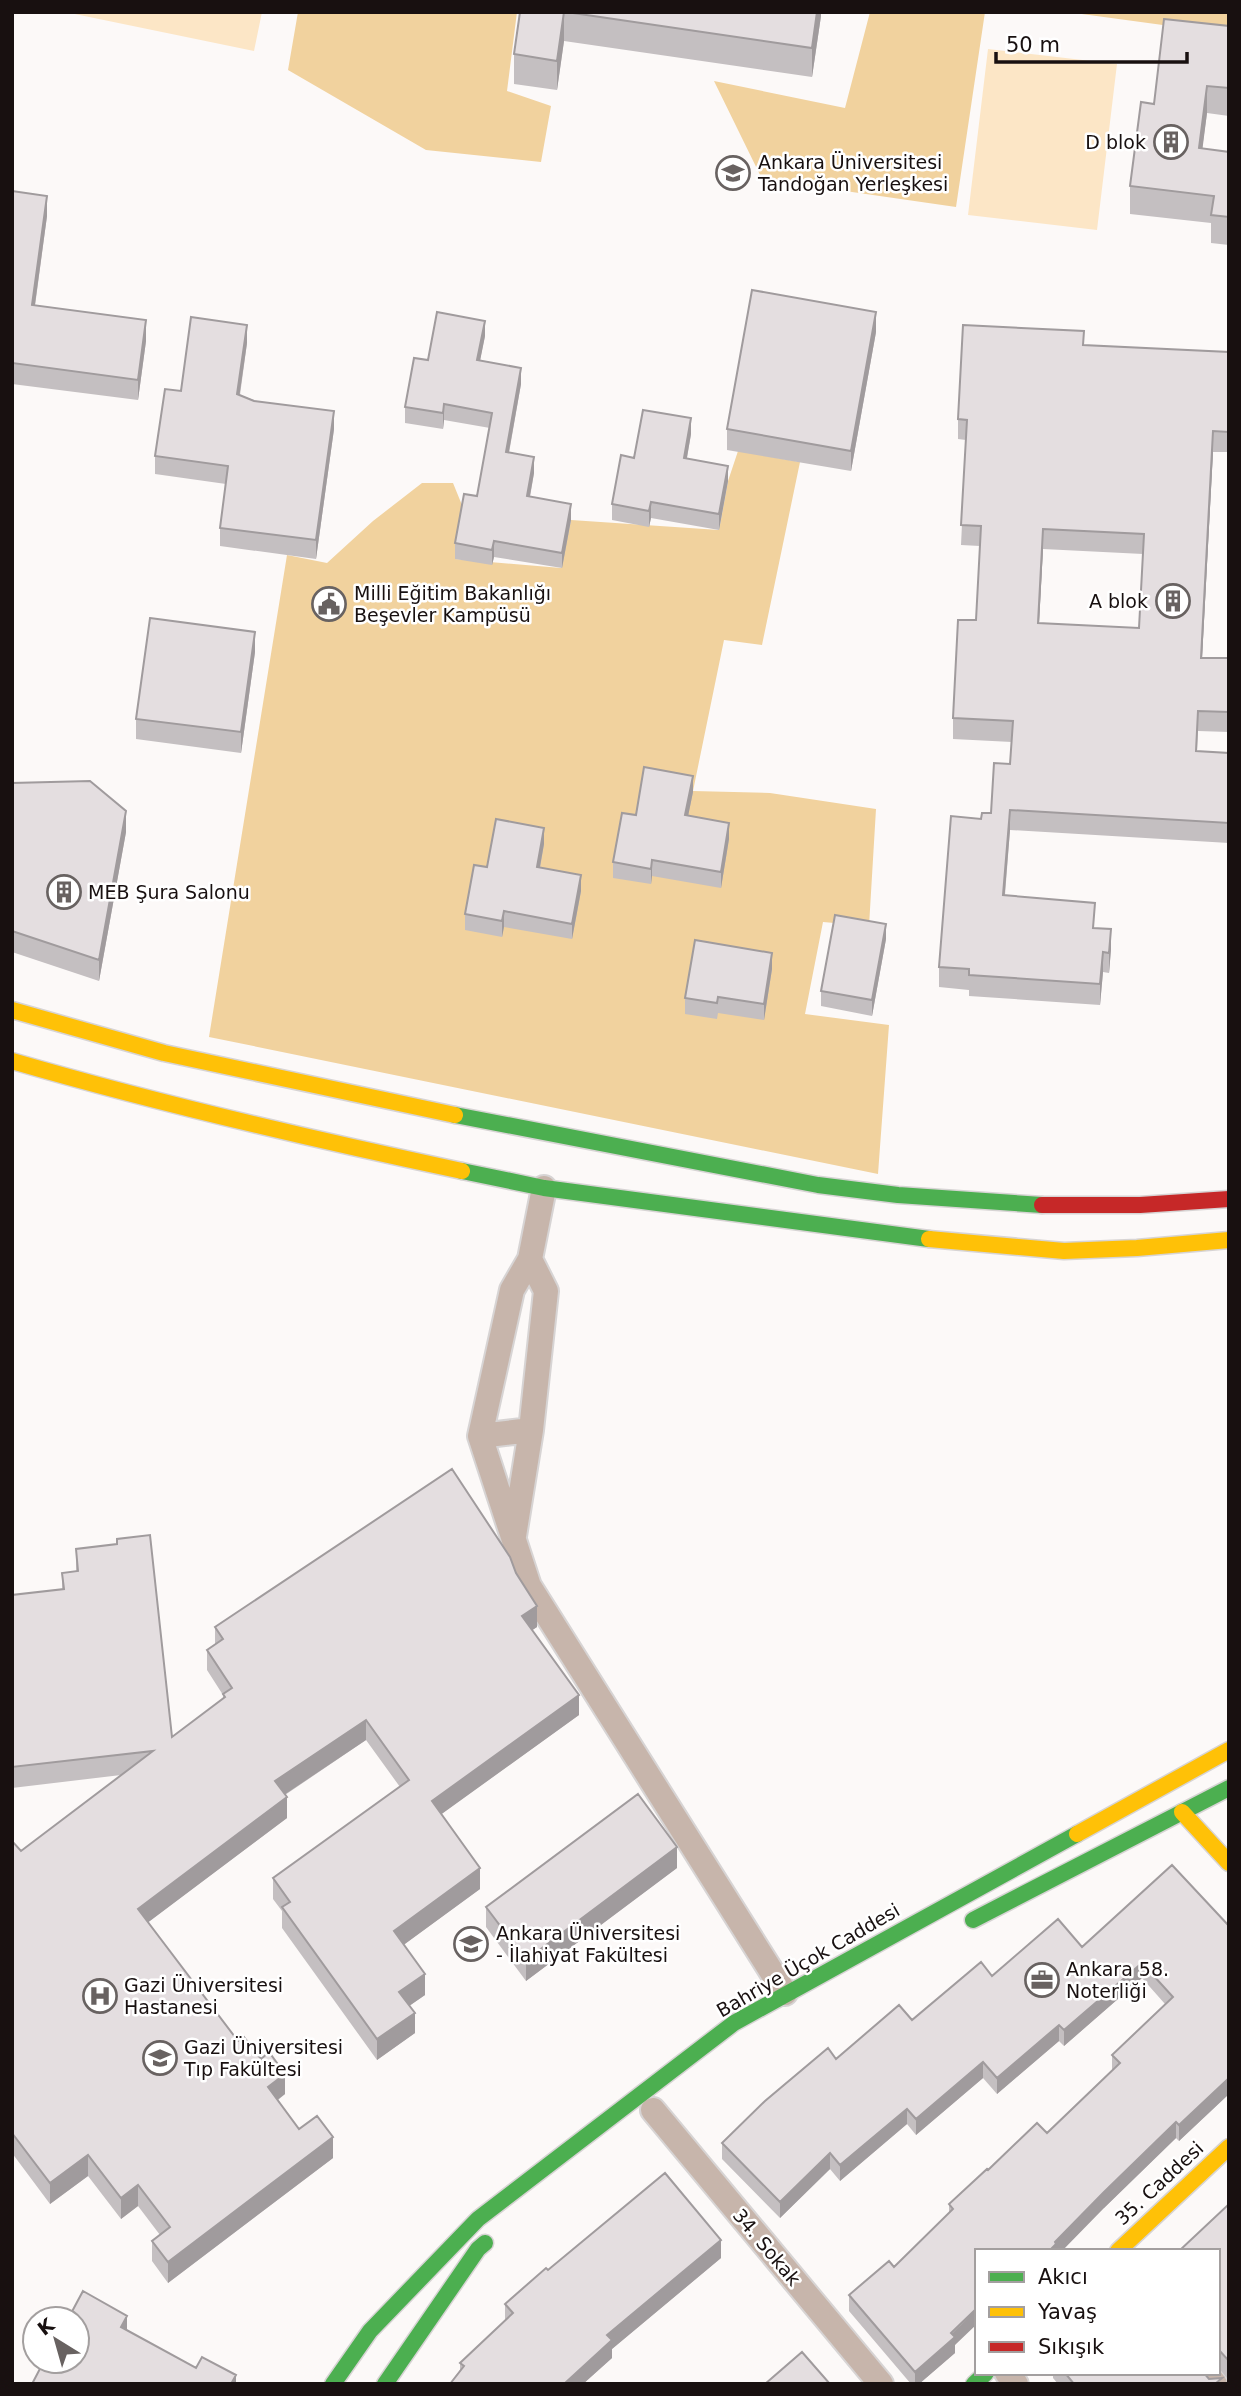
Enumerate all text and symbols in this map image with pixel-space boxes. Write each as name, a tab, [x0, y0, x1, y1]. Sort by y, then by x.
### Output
scale bar	[996, 21, 1187, 65]
text: 50 m	[1006, 33, 1060, 57]
building icon: D blok	[1152, 123, 1190, 161]
place label: D blok	[1085, 131, 1146, 153]
place label: Ankara Üniversitesi Tandoğan Yerleşkesi	[757, 151, 948, 195]
school or university icon: Ankara Üniversitesi Tandoğan Yerleşkesi	[714, 154, 752, 192]
place label: Milli Eğitim Bakanlığı Beşevler Kampüsü	[354, 582, 551, 626]
building icon: A blok	[1154, 582, 1192, 620]
public building icon: Milli Eğitim Bakanlığı Beşevler Kampüsü	[310, 585, 348, 623]
place label: A blok	[1089, 590, 1148, 612]
building icon: MEB Şura Salonu	[45, 873, 83, 911]
place label: MEB Şura Salonu	[88, 881, 250, 903]
street label: Bahriye Üçok Caddesi	[713, 1899, 903, 2021]
place label: Ankara Üniversitesi - İlahiyat Fakültesi	[496, 1922, 680, 1966]
school or university icon: Ankara Üniversitesi - İlahiyat Fakültesi	[452, 1925, 490, 1963]
place label: Ankara 58. Noterliği	[1066, 1958, 1169, 2002]
office icon: Ankara 58. Noterliği	[1023, 1961, 1061, 1999]
place label: Gazi Üniversitesi Hastanesi	[124, 1974, 283, 2018]
hospital icon: Gazi Üniversitesi Hastanesi	[81, 1977, 119, 2015]
place label: Gazi Üniversitesi Tıp Fakültesi	[183, 2036, 343, 2080]
school or university icon: Gazi Üniversitesi Tıp Fakültesi	[141, 2039, 179, 2077]
street label: 35. Caddesi	[1110, 2137, 1208, 2229]
street label: 34. Sokak	[729, 2204, 805, 2290]
legend	[975, 2249, 1220, 2375]
text: Akıcı	[1038, 2265, 1088, 2289]
text: Yavaş	[1037, 2300, 1097, 2324]
north arrow	[21, 2305, 91, 2375]
text: K	[33, 2312, 59, 2340]
text: Sıkışık	[1038, 2335, 1105, 2359]

